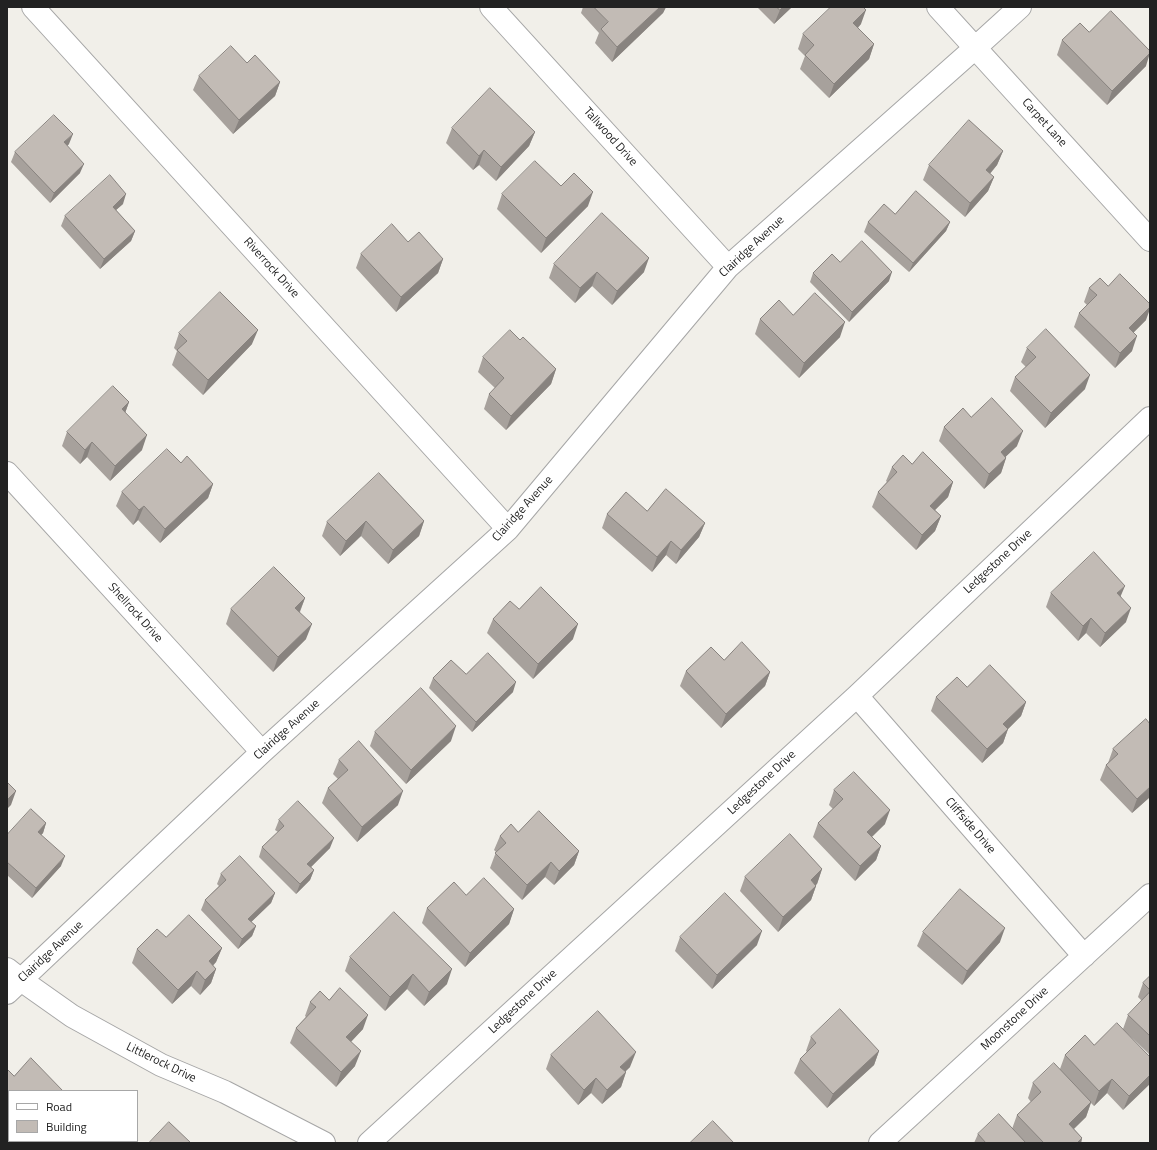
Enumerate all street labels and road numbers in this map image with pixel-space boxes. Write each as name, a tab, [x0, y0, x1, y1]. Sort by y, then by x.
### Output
street label: Carpet Lane	[1019, 96, 1069, 150]
street label: Tallwood Drive	[580, 105, 640, 169]
street label: Clairidge Avenue	[717, 213, 787, 281]
street label: Riverrock Drive	[240, 235, 302, 301]
street label: Clairidge Avenue	[490, 473, 556, 545]
street label: Ledgestone Drive	[961, 527, 1035, 597]
street label: Shellrock Drive	[105, 580, 165, 646]
street label: Clairidge Avenue	[251, 697, 323, 763]
street label: Ledgestone Drive	[725, 748, 799, 818]
street label: Cliffside Drive	[942, 795, 998, 857]
street label: Clairidge Avenue	[16, 918, 86, 986]
street label: Ledgestone Drive	[486, 967, 560, 1037]
street label: Moonstone Drive	[978, 984, 1052, 1054]
street label: Littlerock Drive	[124, 1040, 198, 1086]

